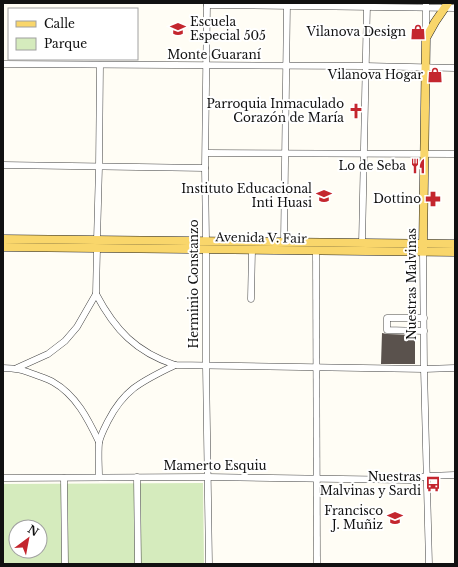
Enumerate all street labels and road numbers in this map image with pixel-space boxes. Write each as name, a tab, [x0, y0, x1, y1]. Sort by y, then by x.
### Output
street label: Monte Guaraní	[167, 47, 262, 62]
street label: Herminio Constanzo	[186, 219, 201, 349]
street label: Nuestras Malvinas	[404, 228, 419, 340]
street label: Avenida V. Fair	[214, 229, 307, 246]
street label: Mamerto Esquiu	[163, 458, 267, 473]

